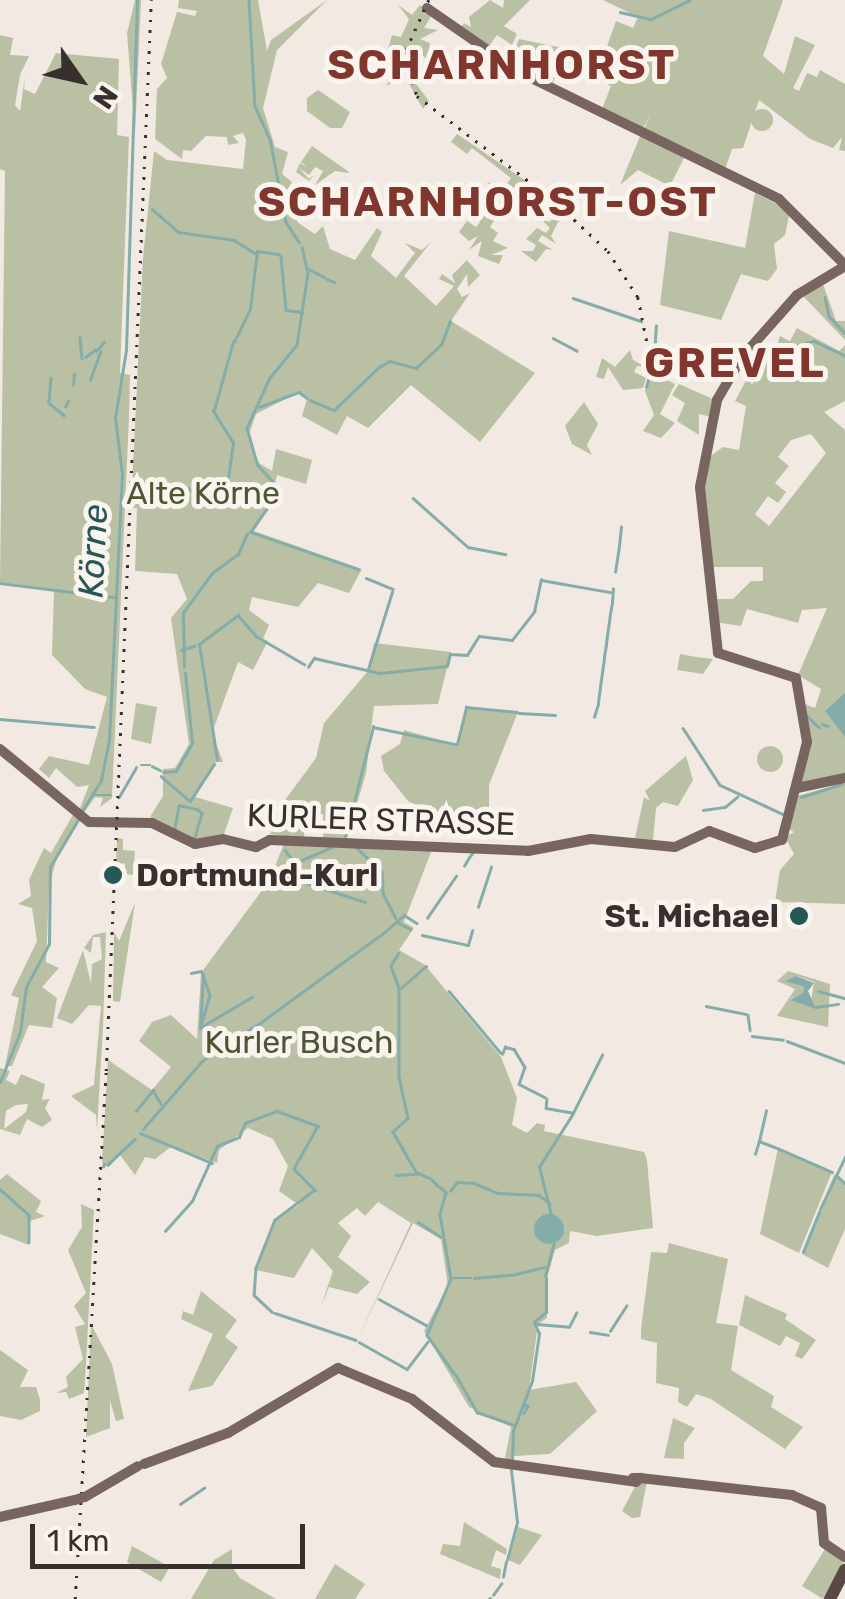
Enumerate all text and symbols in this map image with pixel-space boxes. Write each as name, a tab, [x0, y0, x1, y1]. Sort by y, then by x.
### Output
north arrow	[30, 30, 130, 130]
district label: SCHARNHORST	[327, 40, 677, 90]
text: N	[86, 79, 125, 115]
district label: SCHARNHORST-OST	[257, 177, 719, 227]
district label: GREVEL	[644, 338, 826, 388]
park label: Alte Körne	[126, 474, 280, 512]
water label: Körne	[70, 503, 116, 599]
street label: KURLER STRASSE	[246, 796, 516, 844]
place label: Dortmund-Kurl	[136, 856, 378, 894]
marker: Dortmund-Kurl	[100, 862, 126, 888]
place label: St. Michael	[605, 897, 779, 935]
marker: St. Michael	[788, 905, 810, 927]
park label: Kurler Busch	[204, 1023, 394, 1061]
scale bar	[35, 1504, 310, 1566]
text: 1 km	[47, 1523, 109, 1559]

